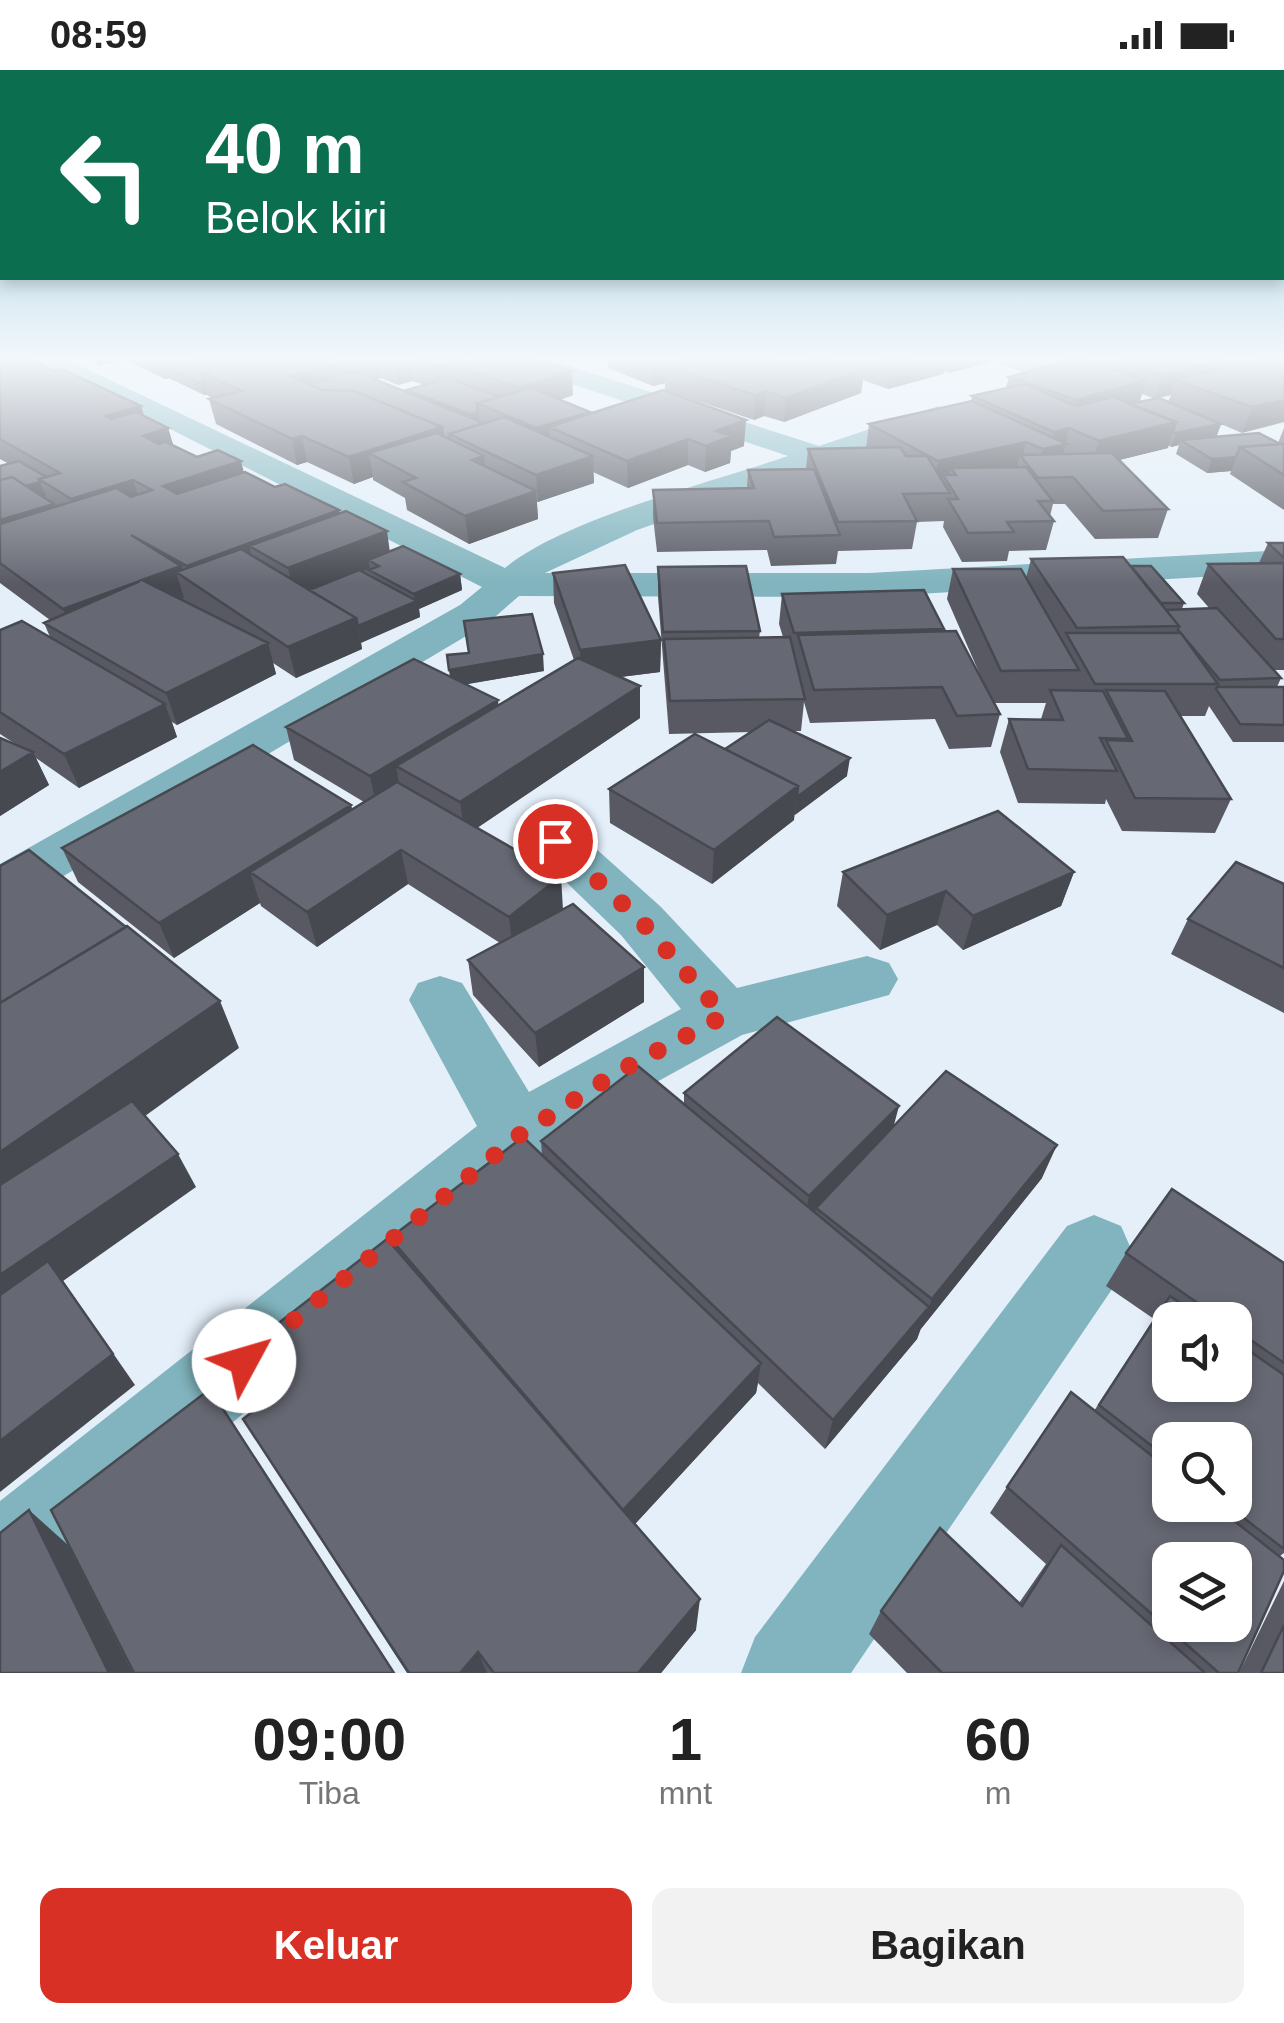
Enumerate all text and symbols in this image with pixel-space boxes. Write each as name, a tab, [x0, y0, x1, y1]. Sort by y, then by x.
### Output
text: 08:59	[50, 14, 147, 56]
icon: left	[40, 110, 170, 240]
text: 40 m	[205, 110, 365, 188]
text: Belok kiri	[205, 192, 388, 243]
pin	[513, 799, 598, 884]
icon: arrive	[528, 814, 583, 869]
map controls	[1152, 1302, 1252, 1642]
button: sound	[1152, 1302, 1252, 1402]
position arrow	[192, 1309, 296, 1413]
button: search	[1152, 1422, 1252, 1522]
button: layers	[1152, 1542, 1252, 1642]
text: 09:00	[253, 1706, 406, 1773]
text: 1	[669, 1706, 702, 1773]
text: 60	[965, 1706, 1031, 1773]
text: Tiba	[299, 1775, 360, 1811]
text: mnt	[659, 1775, 712, 1811]
text: m	[985, 1775, 1011, 1811]
button: Keluar	[40, 1888, 632, 2003]
button: Bagikan	[652, 1888, 1244, 2003]

